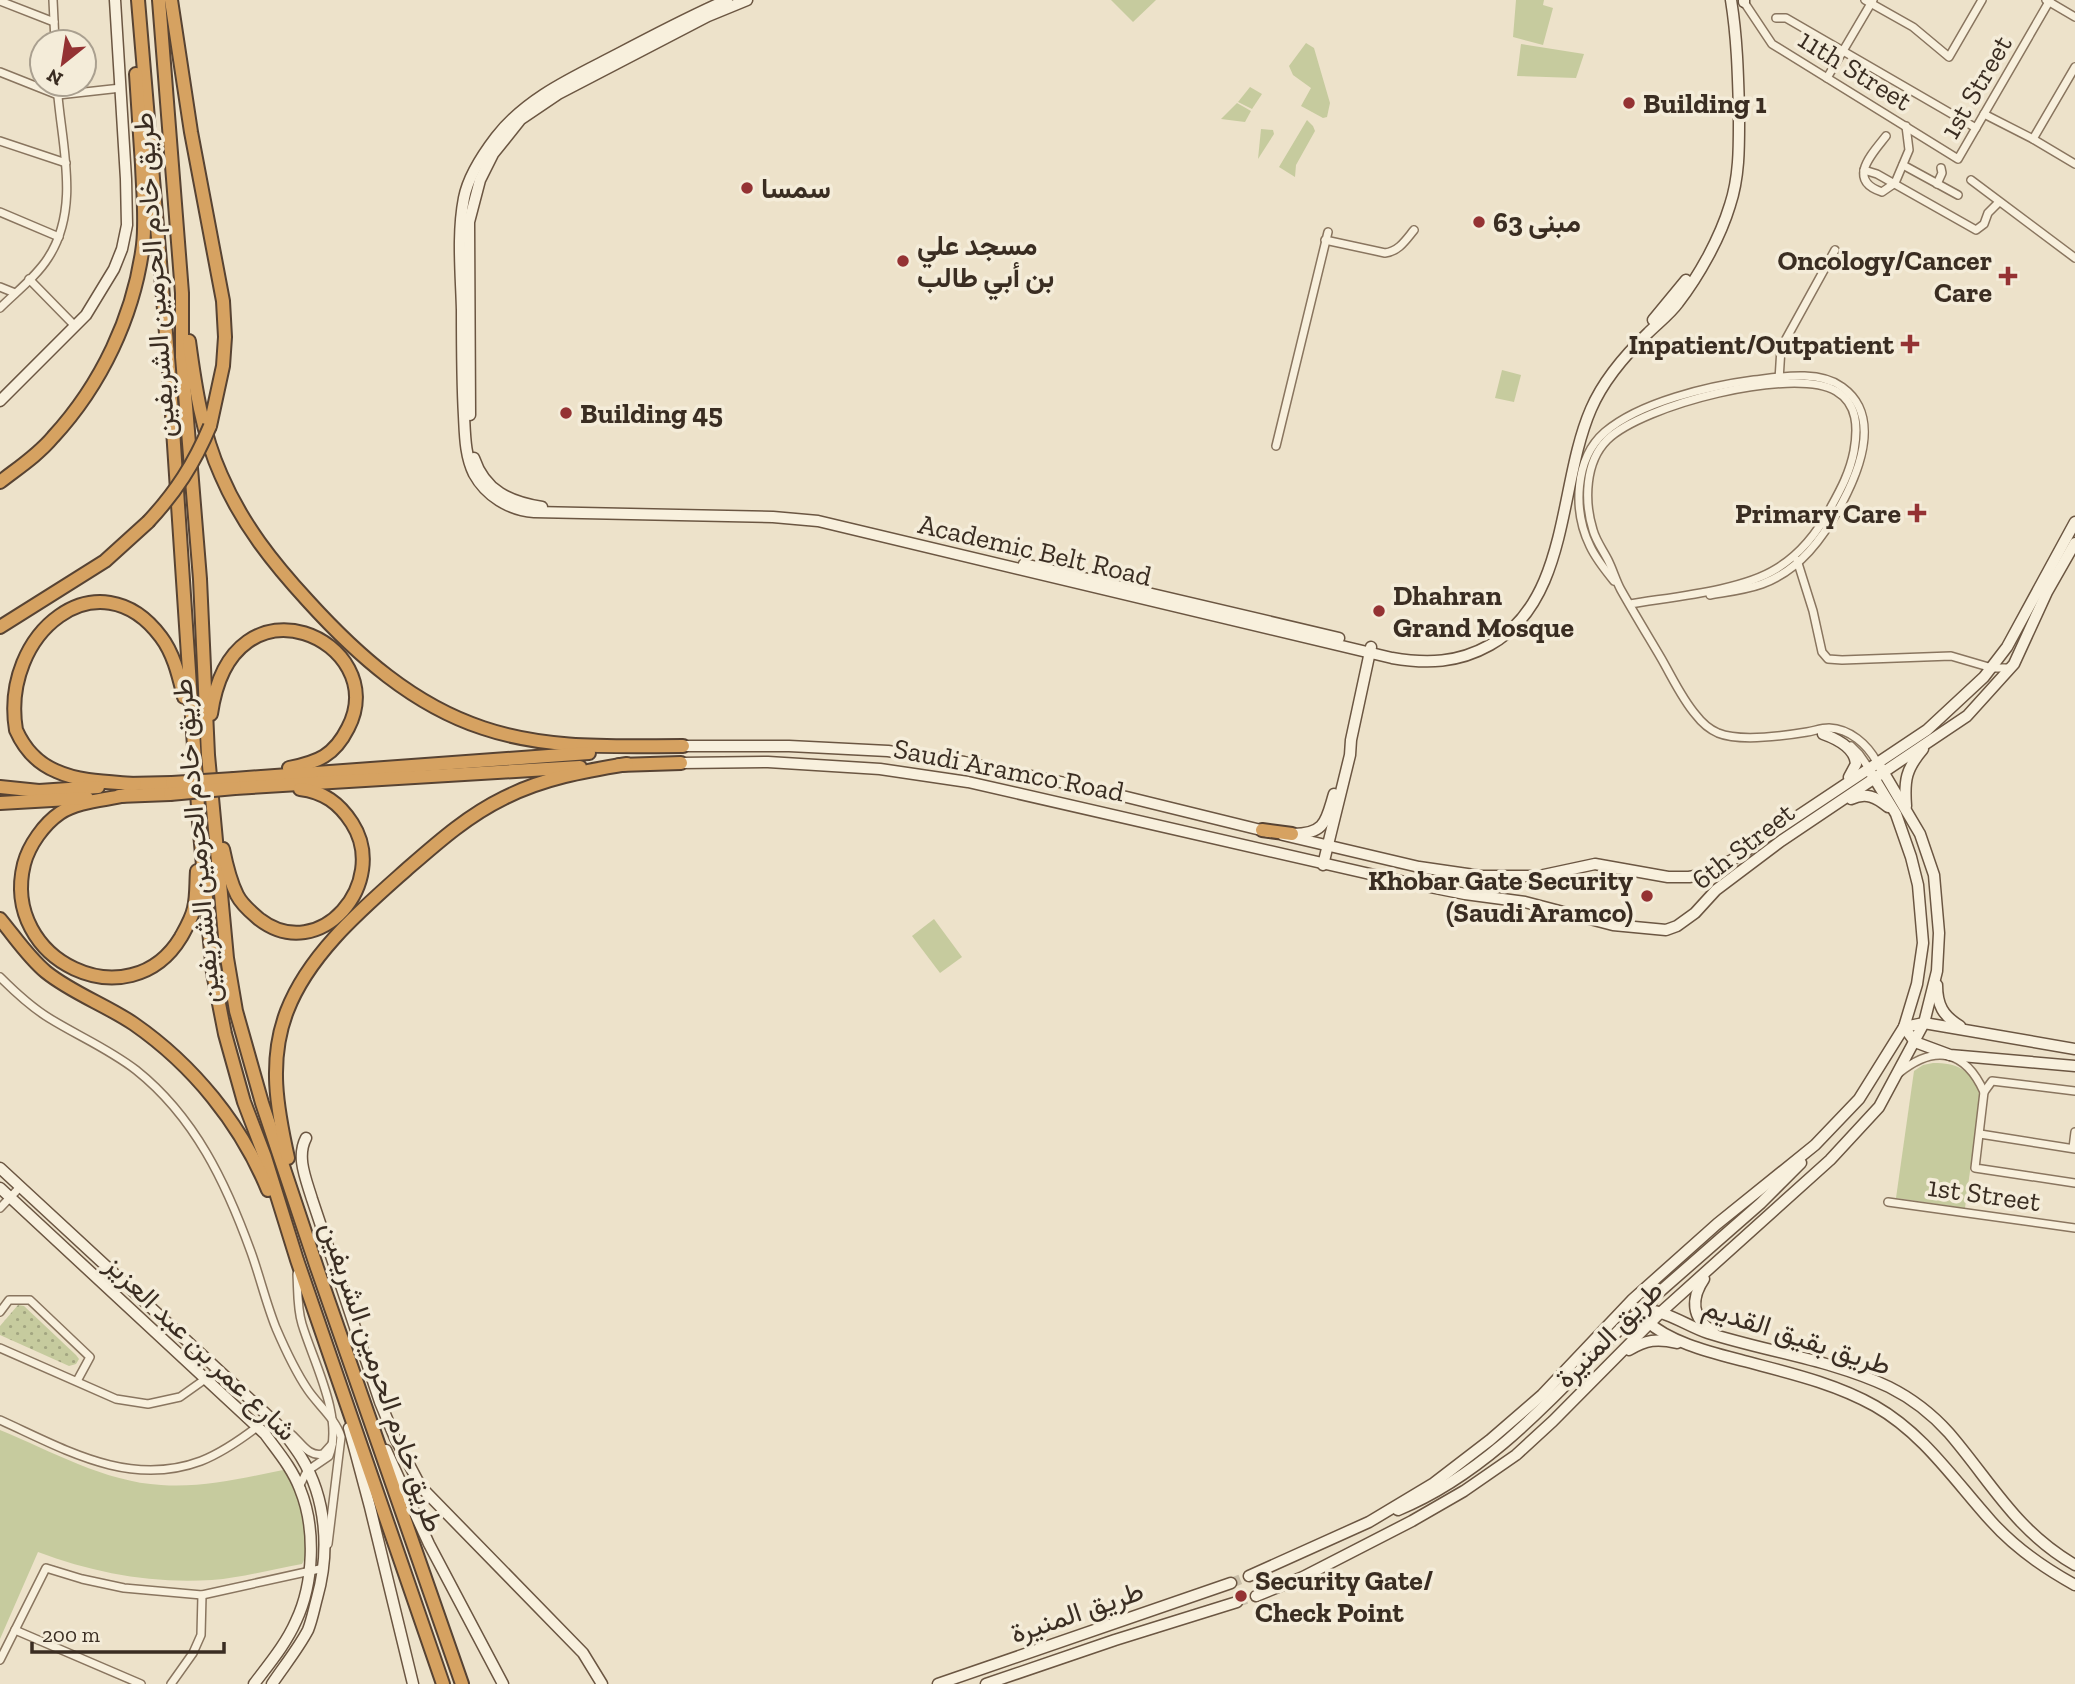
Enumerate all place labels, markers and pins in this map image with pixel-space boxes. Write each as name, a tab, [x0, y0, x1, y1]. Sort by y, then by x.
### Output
place label: Building 1	[1643, 87, 1767, 120]
marker: Building 1	[1621, 95, 1637, 111]
place label: سمسا	[761, 172, 831, 205]
marker: سمسا	[739, 180, 755, 196]
place label: مبنى 63	[1493, 206, 1581, 239]
marker: مبنى 63	[1471, 214, 1487, 230]
place label: مسجد علي بن أبي طالب	[917, 229, 1054, 301]
place label: Oncology/Cancer Care	[1777, 244, 1992, 309]
marker: مسجد علي بن أبي طالب	[895, 253, 911, 269]
marker: Oncology/Cancer Care	[1998, 266, 2018, 286]
place label: Inpatient/Outpatient	[1628, 328, 1895, 361]
marker: Inpatient/Outpatient	[1900, 334, 1920, 354]
place label: Building 45	[580, 397, 723, 430]
marker: Building 45	[558, 405, 574, 421]
place label: Primary Care	[1735, 497, 1901, 530]
marker: Primary Care	[1907, 503, 1927, 523]
place label: Dhahran Grand Mosque	[1393, 579, 1574, 644]
marker: Dhahran Grand Mosque	[1371, 603, 1387, 619]
place label: Khobar Gate Security (Saudi Aramco)	[1368, 864, 1633, 929]
marker: Khobar Gate Security (Saudi Aramco)	[1639, 888, 1655, 904]
place label: Security Gate/ Check Point	[1255, 1564, 1434, 1629]
marker: Security Gate/ Check Point	[1233, 1588, 1249, 1604]

